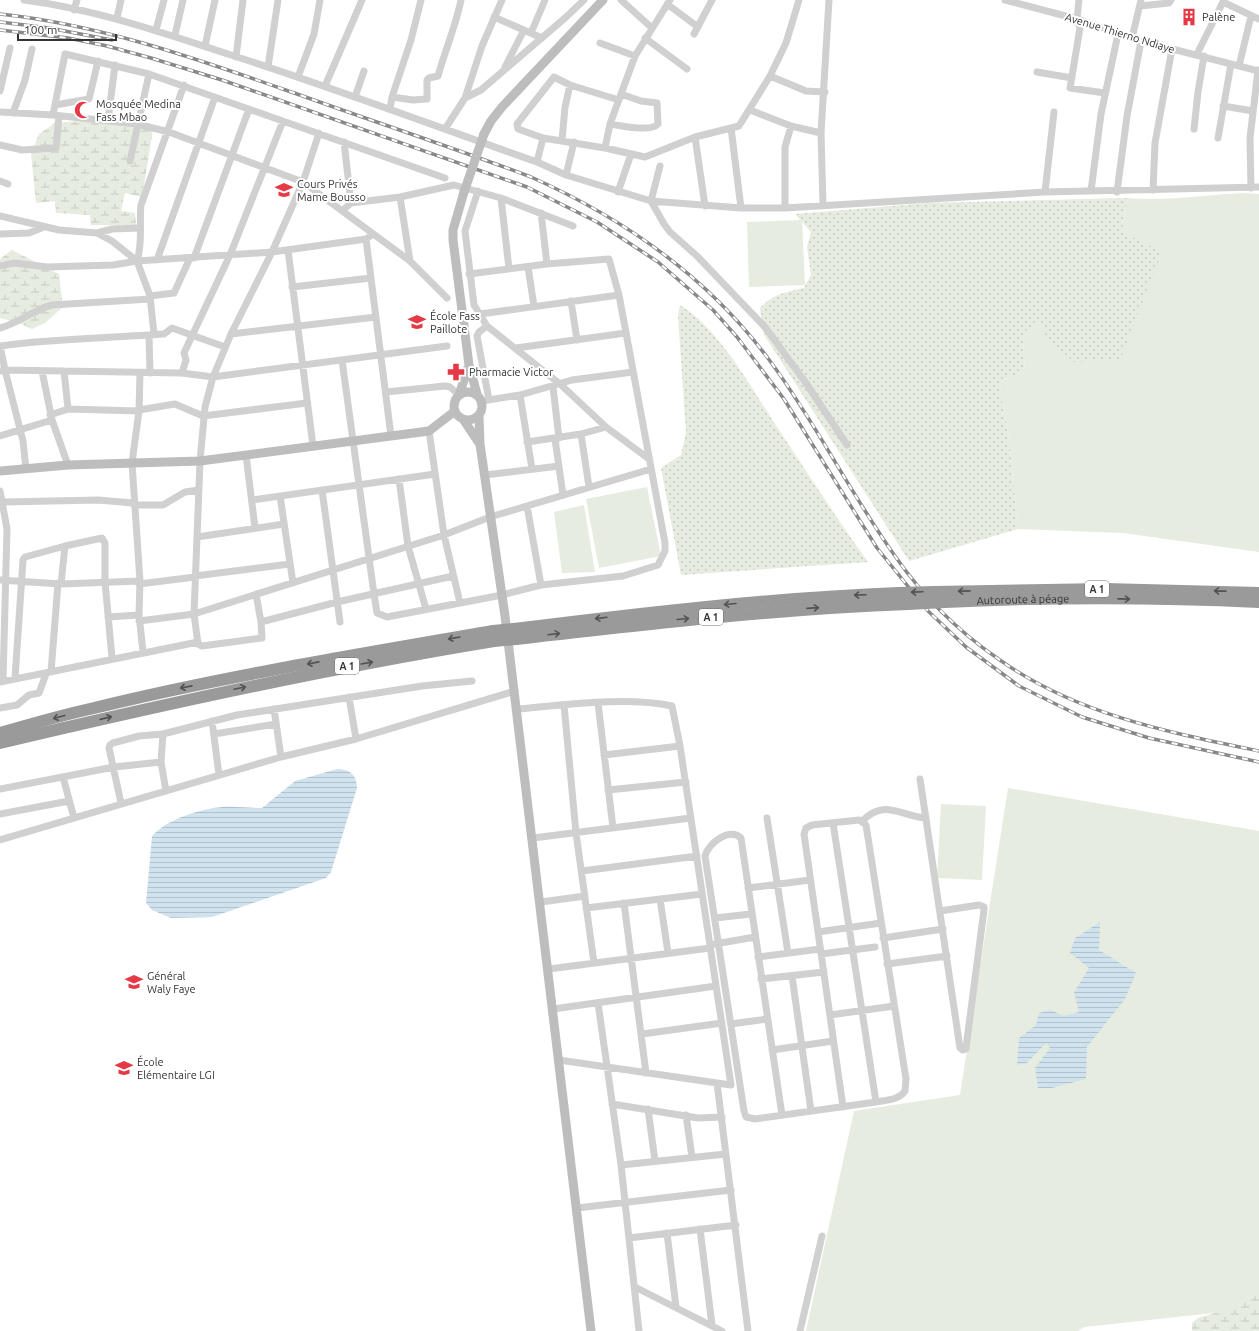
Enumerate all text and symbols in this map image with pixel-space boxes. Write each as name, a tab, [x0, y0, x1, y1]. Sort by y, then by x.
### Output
building icon: Palène	[1179, 7, 1199, 27]
street label: Avenue Thierno Ndiaye	[1064, 11, 1176, 55]
place label: Palène	[1202, 11, 1235, 23]
scale bar	[18, 16, 116, 42]
text: 100 m	[24, 23, 57, 36]
place label: Mosquée Medina Fass Mbao	[96, 98, 181, 123]
mosque icon: Mosquée Medina Fass Mbao	[73, 100, 93, 120]
place label: Cours Privés Mame Bousso	[297, 178, 366, 203]
school or university icon: Cours Privés Mame Bousso	[274, 180, 294, 200]
place label: École Fass Paillote	[430, 309, 480, 335]
school or university icon: École Fass Paillote	[407, 312, 427, 332]
pharmacy icon: Pharmacie Victor	[446, 362, 466, 382]
place label: Pharmacie Victor	[469, 366, 554, 378]
road number: A 1	[1085, 581, 1109, 597]
one-way arrow	[958, 587, 971, 595]
one-way arrow	[1214, 587, 1227, 595]
one-way arrow	[911, 589, 924, 596]
one-way arrow	[854, 591, 867, 598]
street label: Autoroute à péage	[976, 592, 1069, 607]
one-way arrow	[1117, 595, 1130, 603]
one-way arrow	[724, 601, 737, 608]
one-way arrow	[806, 605, 819, 612]
road number: A 1	[699, 609, 723, 625]
one-way arrow	[595, 614, 608, 622]
one-way arrow	[676, 616, 689, 623]
one-way arrow	[547, 631, 560, 638]
one-way arrow	[448, 634, 461, 642]
road number: A 1	[335, 658, 359, 674]
one-way arrow	[307, 659, 320, 667]
one-way arrow	[360, 659, 373, 667]
one-way arrow	[180, 684, 193, 692]
one-way arrow	[233, 684, 246, 692]
one-way arrow	[99, 713, 112, 721]
one-way arrow	[53, 714, 66, 721]
place label: Général Waly Faye	[147, 970, 196, 995]
school or university icon: Général Waly Faye	[124, 972, 144, 992]
place label: École Elémentaire LGI	[137, 1055, 215, 1081]
school or university icon: École Elémentaire LGI	[114, 1058, 134, 1078]

